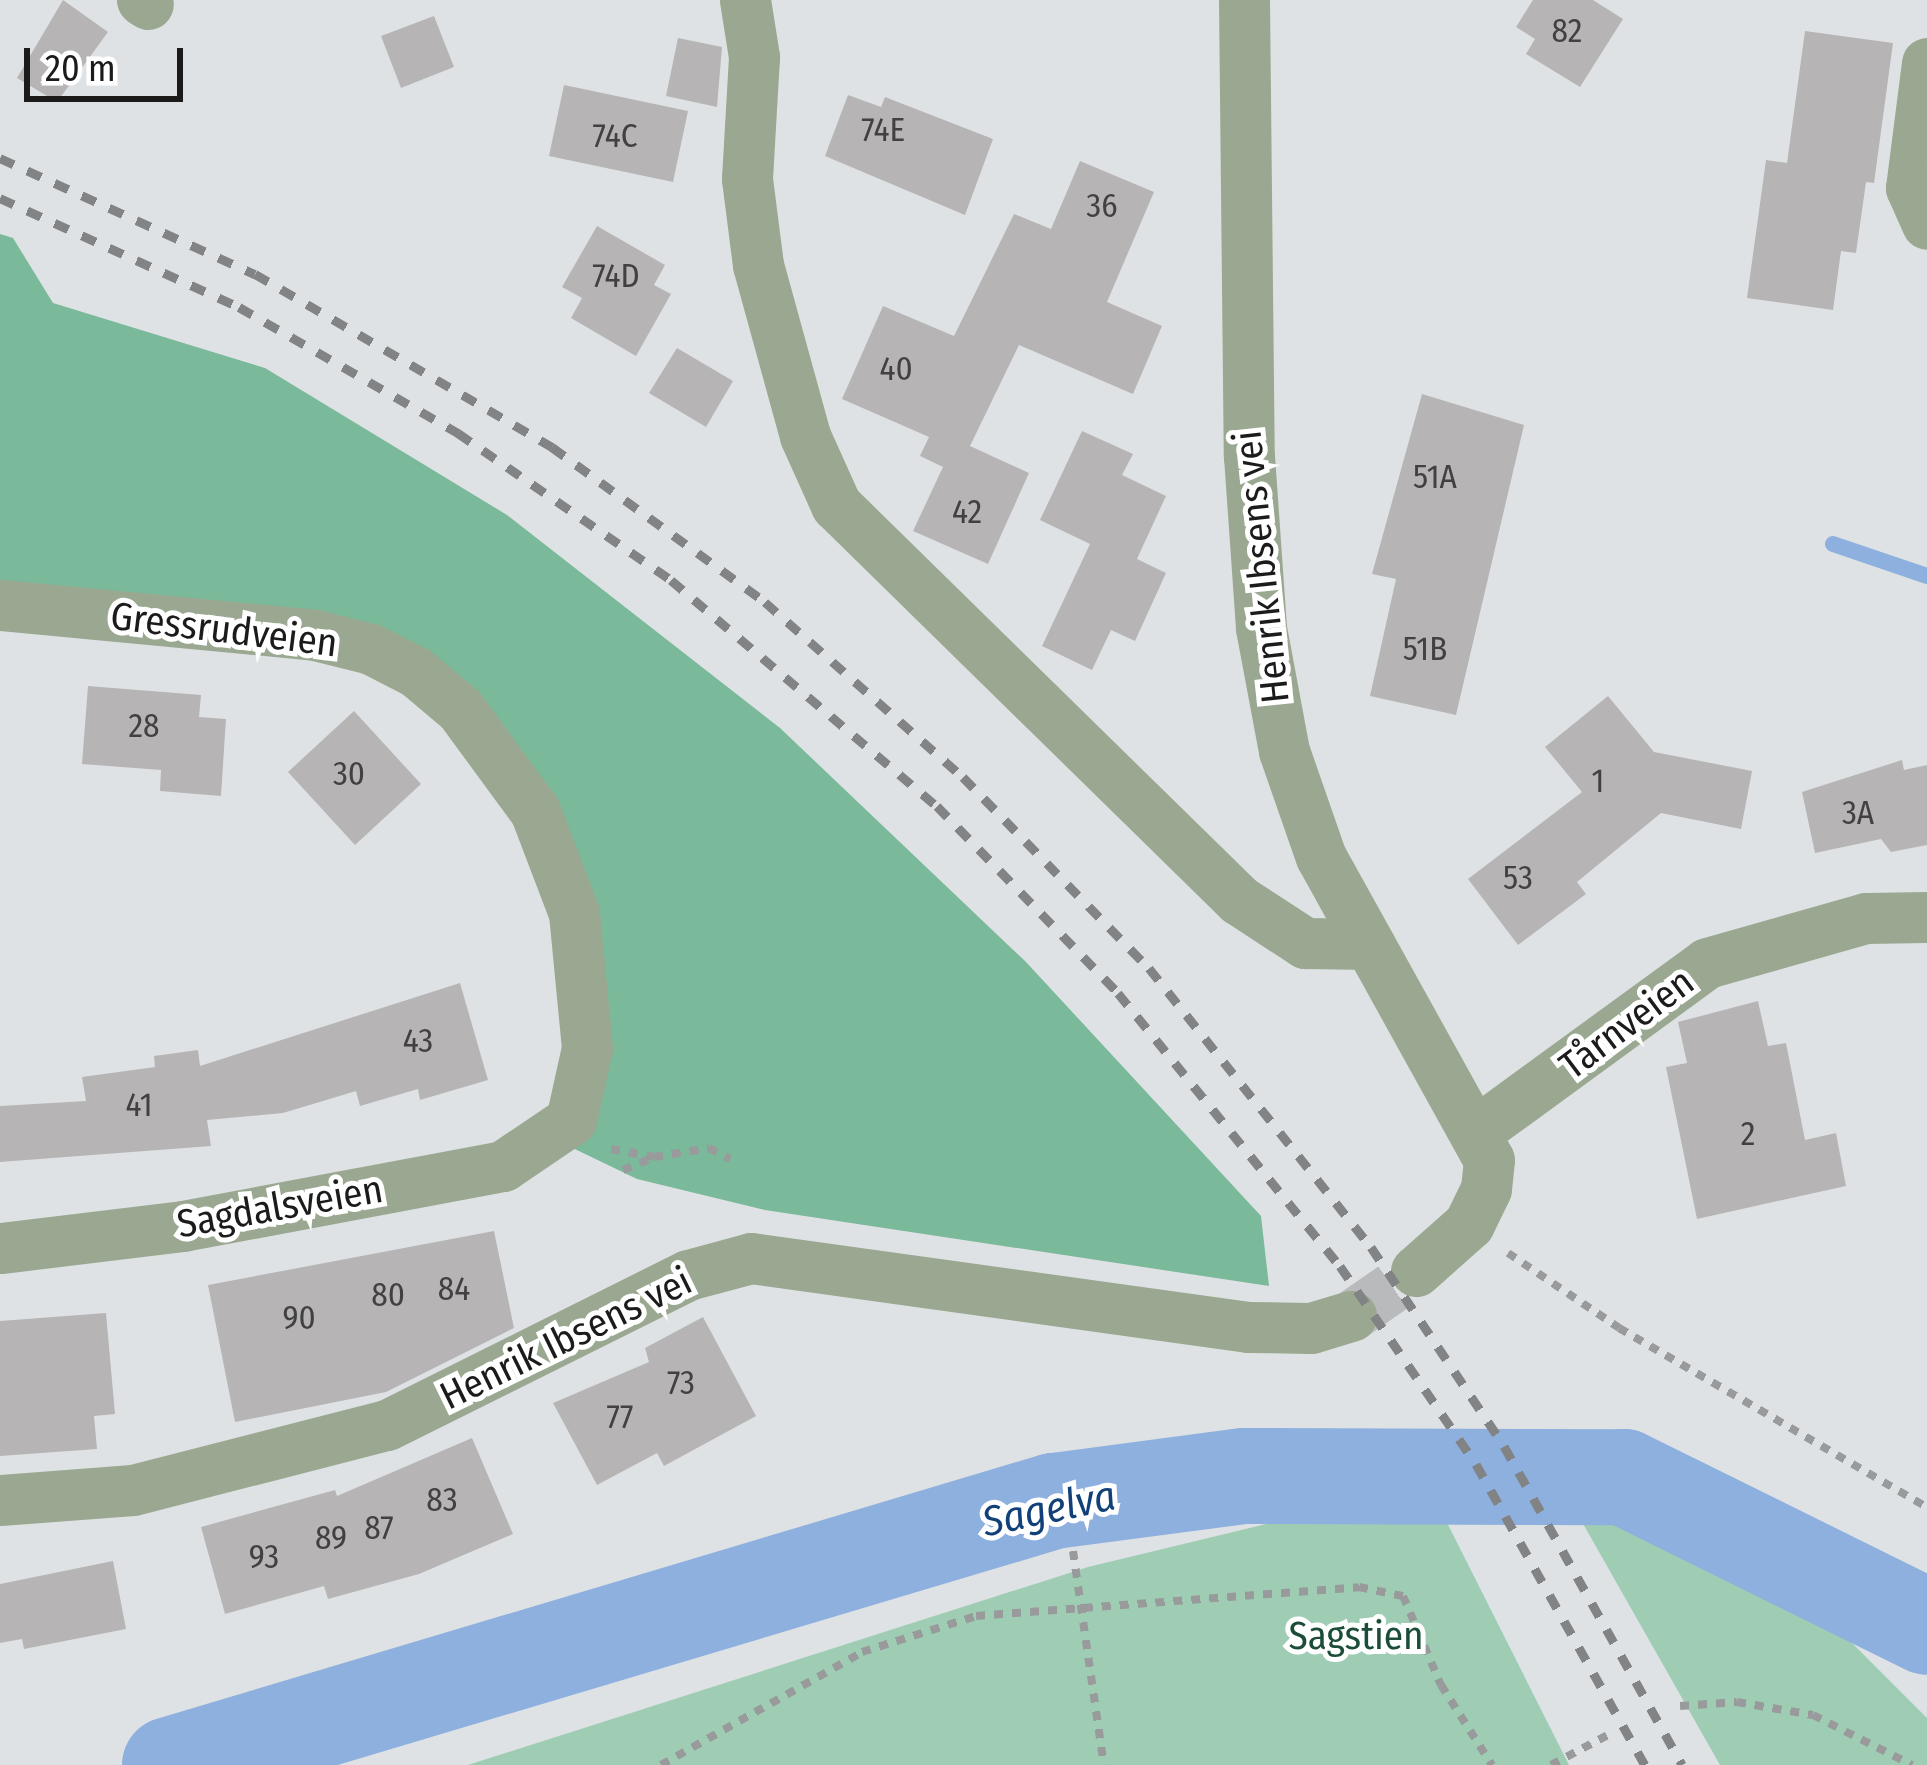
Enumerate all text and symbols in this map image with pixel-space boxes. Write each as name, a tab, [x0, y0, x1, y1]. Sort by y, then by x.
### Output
house number: 82	[1552, 12, 1582, 52]
scale bar	[30, 24, 189, 98]
text: 20 m	[45, 47, 116, 91]
house number: 74E	[861, 111, 905, 151]
house number: 74C	[592, 117, 638, 157]
house number: 36	[1086, 187, 1118, 227]
house number: 74D	[592, 257, 640, 297]
house number: 40	[879, 350, 913, 390]
street label: Henrik Ibsens vei	[1224, 428, 1300, 706]
house number: 51A	[1413, 458, 1457, 498]
house number: 42	[952, 493, 982, 533]
street label: Gressrudveien	[108, 593, 340, 667]
house number: 51B	[1403, 630, 1447, 670]
house number: 28	[128, 707, 160, 747]
house number: 30	[333, 755, 365, 795]
house number: 1	[1592, 762, 1604, 802]
house number: 3A	[1842, 794, 1874, 834]
house number: 53	[1503, 859, 1533, 899]
street label: Tårnveien	[1551, 959, 1703, 1089]
house number: 43	[403, 1022, 433, 1062]
house number: 41	[125, 1086, 153, 1126]
house number: 2	[1741, 1115, 1755, 1155]
street label: Sagdalsveien	[174, 1166, 386, 1248]
street label: Henrik Ibsens vei	[433, 1258, 699, 1420]
house number: 84	[438, 1270, 470, 1310]
house number: 80	[371, 1276, 405, 1316]
house number: 90	[282, 1299, 316, 1339]
house number: 73	[667, 1364, 695, 1404]
house number: 77	[607, 1398, 633, 1438]
water label: Sagelva	[978, 1470, 1120, 1548]
house number: 83	[426, 1481, 458, 1521]
house number: 87	[364, 1509, 394, 1549]
house number: 89	[315, 1519, 347, 1559]
house number: 93	[249, 1538, 279, 1578]
park label: Sagstien	[1288, 1613, 1424, 1659]

